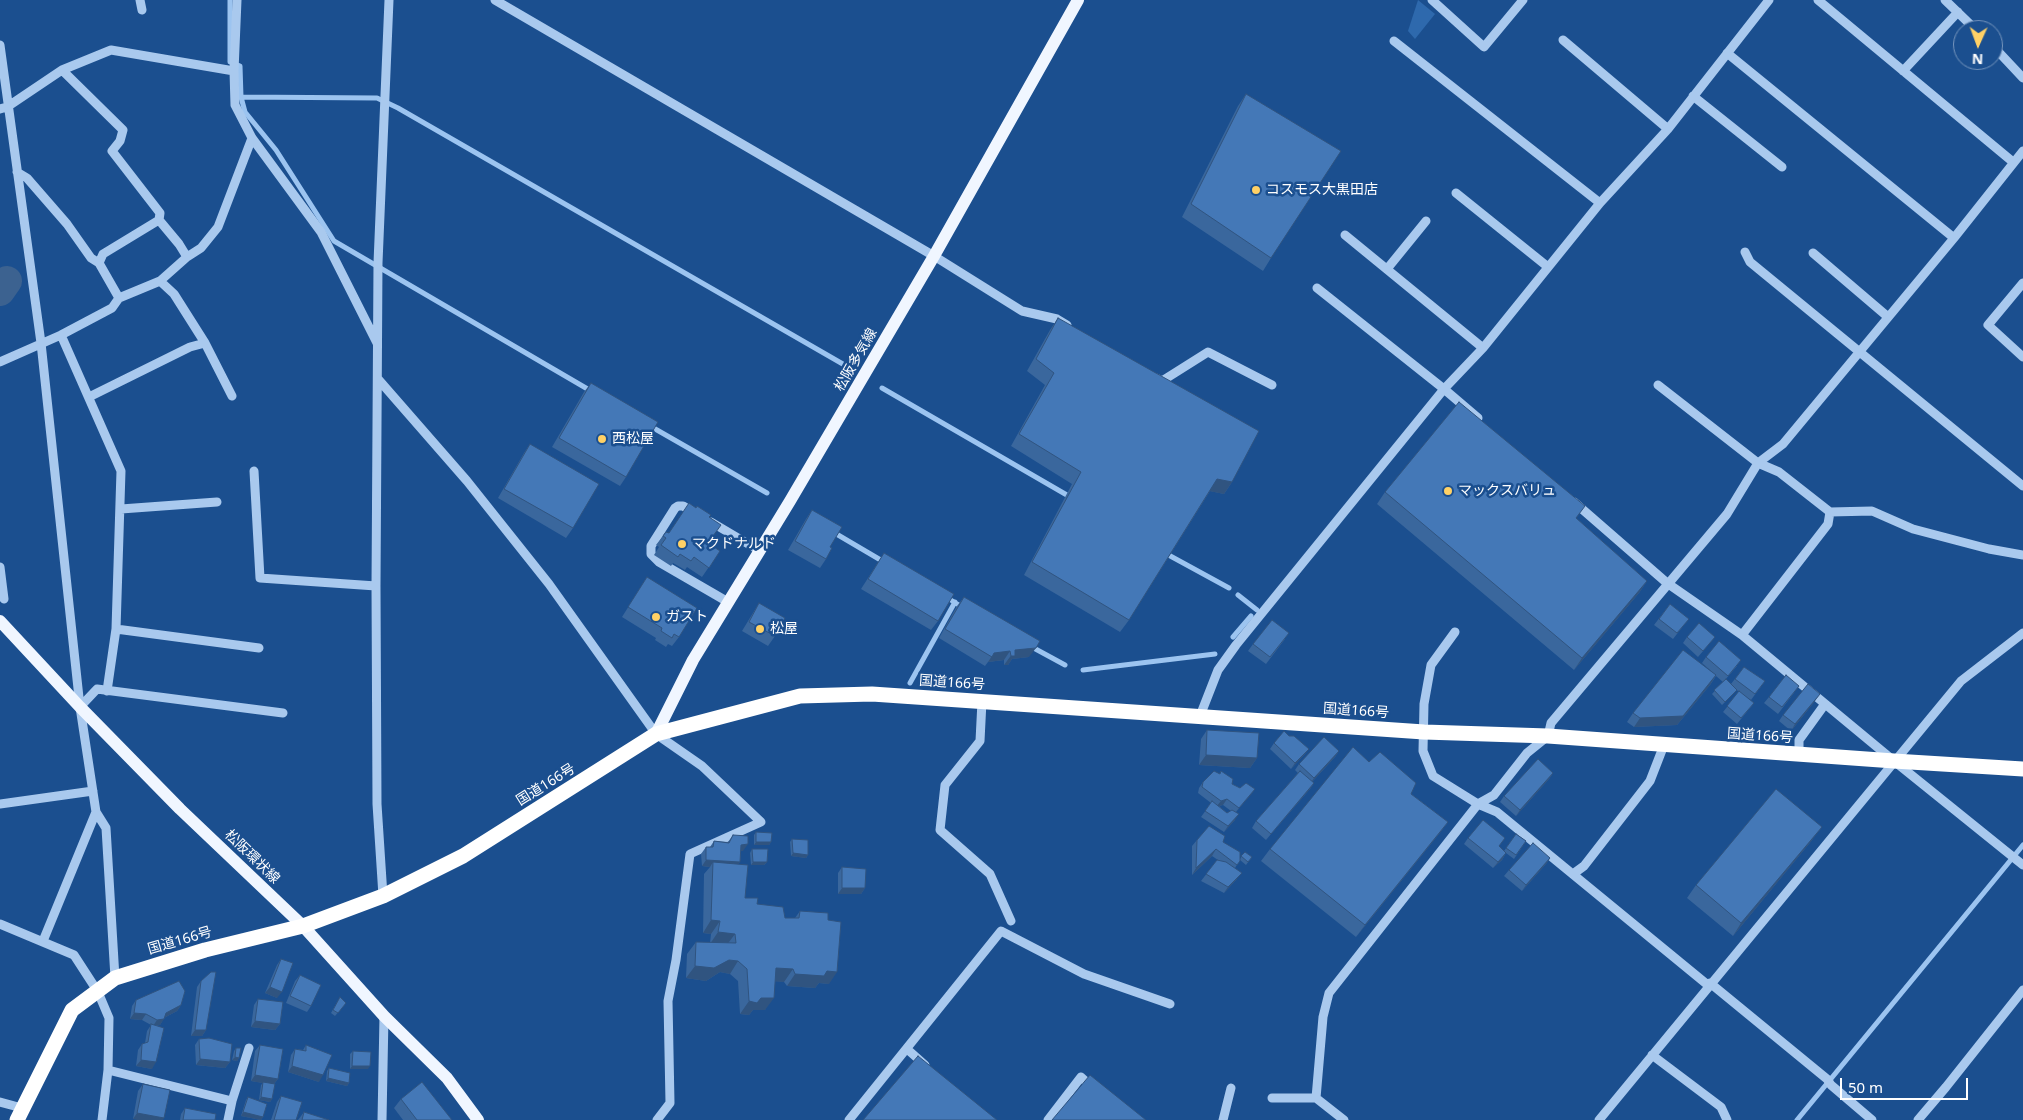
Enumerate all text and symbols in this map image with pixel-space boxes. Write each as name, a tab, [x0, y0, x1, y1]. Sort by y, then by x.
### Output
north arrow	[1953, 20, 2003, 70]
text: N	[1971, 50, 1984, 69]
place label: コスモス大黒田店	[1266, 182, 1378, 198]
marker: コスモス大黒田店	[1250, 184, 1262, 196]
street label: 松阪多気線	[831, 325, 881, 395]
place label: 西松屋	[612, 431, 654, 447]
marker: 西松屋	[596, 433, 608, 445]
place label: マックスバリュ	[1458, 483, 1556, 499]
marker: マックスバリュ	[1442, 485, 1454, 497]
place label: マクドナルド	[692, 536, 776, 552]
marker: マクドナルド	[676, 538, 688, 550]
place label: ガスト	[666, 609, 708, 625]
marker: ガスト	[650, 611, 662, 623]
place label: 松屋	[770, 621, 798, 637]
marker: 松屋	[754, 623, 766, 635]
street label: 国道166号	[918, 672, 986, 694]
street label: 国道166号	[1322, 700, 1390, 722]
street label: 国道166号	[1726, 725, 1794, 747]
street label: 国道166号	[514, 760, 578, 810]
street label: 松阪環状線	[221, 827, 283, 887]
street label: 国道166号	[146, 924, 214, 958]
scale bar	[1843, 1068, 1970, 1100]
text: 50 m	[1848, 1077, 1883, 1097]

